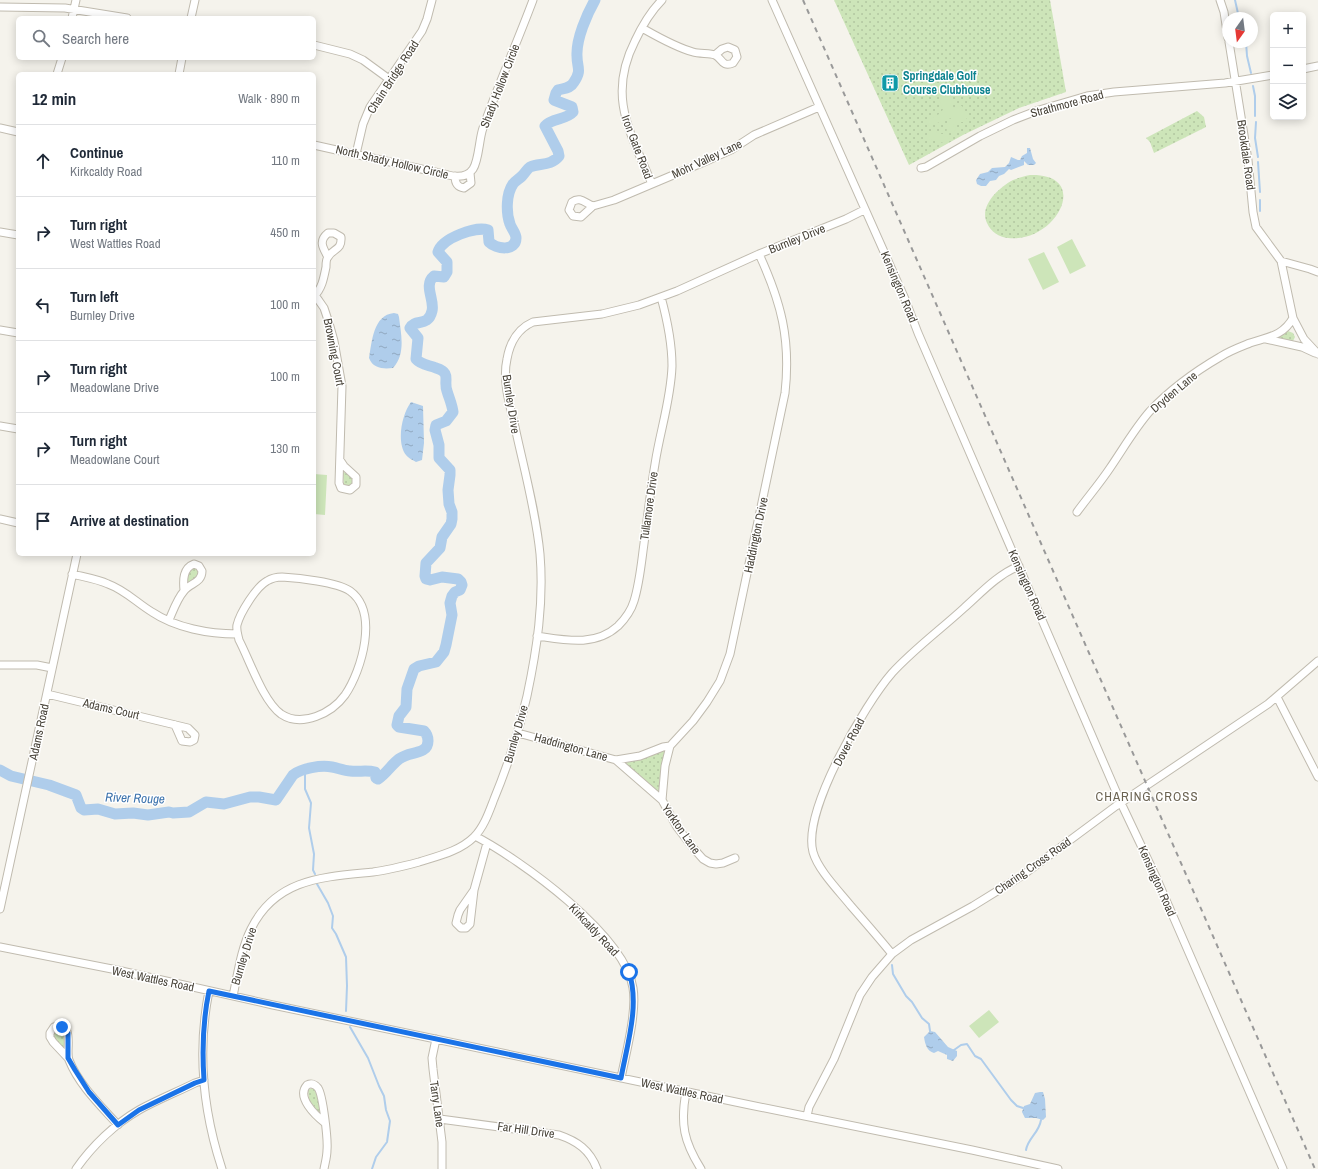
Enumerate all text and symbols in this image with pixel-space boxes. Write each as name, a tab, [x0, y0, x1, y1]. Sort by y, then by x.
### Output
north arrow	[1222, 12, 1258, 48]
map controls	[1270, 12, 1306, 120]
button: +	[1270, 12, 1306, 48]
search box	[16, 16, 316, 60]
icon: search	[30, 27, 52, 49]
text: Search here	[62, 28, 129, 49]
street label: Chain Bridge Road	[363, 37, 423, 117]
street label: Shady Hollow Circle	[477, 42, 523, 130]
button: −	[1270, 48, 1306, 84]
place label: Springdale Golf Course Clubhouse	[903, 68, 991, 98]
building icon: Springdale Golf Course Clubhouse	[880, 73, 900, 93]
button: layers	[1270, 84, 1306, 120]
text: 12 min	[32, 87, 76, 110]
street label: Strathmore Road	[1029, 87, 1105, 121]
text: Walk · 890 m	[238, 90, 300, 107]
street label: Iron Gate Road	[617, 113, 657, 181]
street label: Brookdale Road	[1233, 119, 1259, 191]
street label: Mohr Valley Lane	[669, 136, 745, 182]
street label: North Shady Hollow Circle	[334, 141, 450, 183]
text: Continue	[70, 142, 123, 163]
icon: ahead	[32, 150, 54, 172]
text: 110 m	[271, 152, 300, 169]
text: Kirkcaldy Road	[70, 163, 142, 180]
text: Turn right	[70, 214, 127, 235]
street label: Burnley Drive	[766, 220, 828, 258]
icon: right	[32, 222, 54, 244]
text: 450 m	[270, 224, 300, 241]
text: West Wattles Road	[70, 235, 161, 252]
street label: Kensington Road	[877, 249, 921, 325]
text: Turn left	[70, 286, 118, 307]
icon: left	[32, 294, 54, 316]
text: 100 m	[270, 296, 300, 313]
text: Burnley Drive	[70, 307, 135, 324]
street label: Browning Court	[320, 317, 348, 387]
text: Turn right	[70, 358, 127, 379]
icon: right	[32, 366, 54, 388]
text: 100 m	[270, 368, 300, 385]
street label: Dryden Lane	[1147, 368, 1201, 416]
street label: Burnley Drive	[498, 373, 524, 435]
text: Meadowlane Drive	[70, 379, 159, 396]
text: Turn right	[70, 430, 127, 451]
icon: right	[32, 438, 54, 460]
text: 130 m	[270, 440, 300, 457]
text: Meadowlane Court	[70, 451, 159, 468]
street label: Tullamore Drive	[636, 471, 662, 541]
street label: Haddington Drive	[740, 496, 772, 574]
icon: arrive	[32, 510, 54, 532]
text: Arrive at destination	[70, 510, 189, 531]
street label: Kensington Road	[1004, 547, 1050, 623]
street label: Adams Court	[80, 695, 141, 723]
street label: Adams Road	[25, 703, 53, 762]
street label: Burnley Drive	[500, 703, 532, 765]
street label: Dover Road	[830, 715, 868, 769]
street label: Haddington Lane	[532, 729, 610, 765]
water label: River Rouge	[105, 788, 165, 808]
district label: CHARING CROSS	[1095, 788, 1199, 805]
street label: Yorkton Lane	[658, 801, 704, 857]
street label: Charing Cross Road	[992, 834, 1074, 898]
street label: Kensington Road	[1134, 843, 1180, 919]
street label: Kirkcaldy Road	[565, 900, 623, 960]
street label: Burnley Drive	[228, 925, 260, 987]
street label: West Wattles Road	[110, 962, 196, 996]
route start	[620, 963, 638, 981]
route end	[53, 1018, 71, 1036]
street label: West Wattles Road	[639, 1074, 725, 1108]
street label: Tarry Lane	[426, 1080, 448, 1128]
street label: Far Hill Drive	[496, 1118, 556, 1142]

